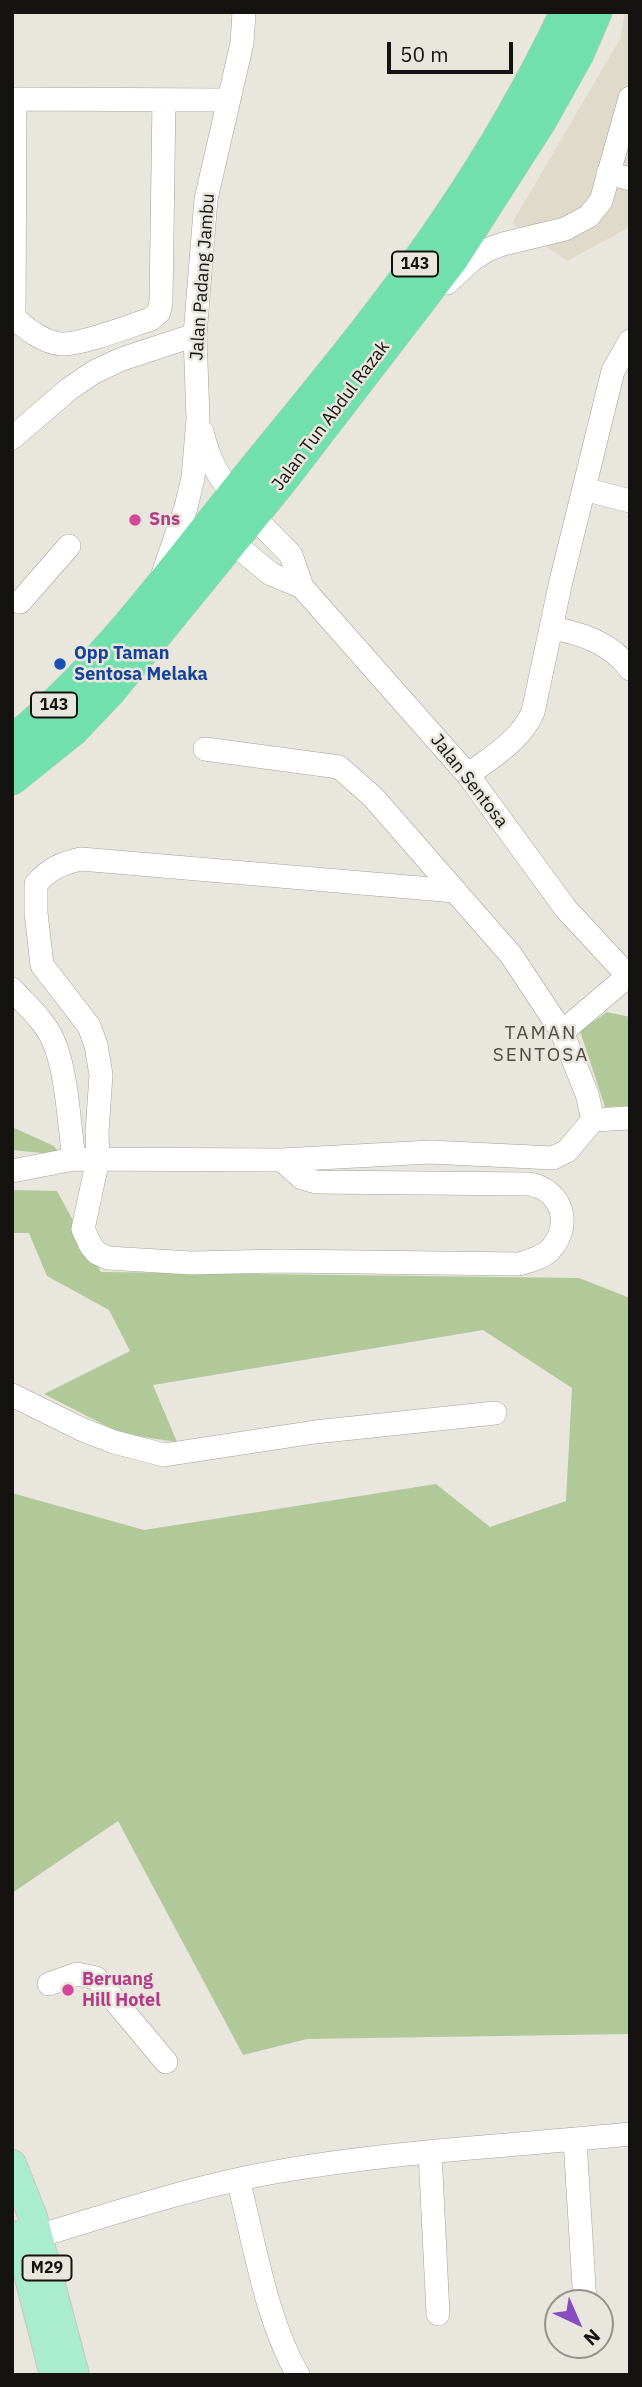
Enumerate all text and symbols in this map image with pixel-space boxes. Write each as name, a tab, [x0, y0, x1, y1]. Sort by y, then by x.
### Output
scale bar	[390, 28, 516, 72]
text: 50 m	[400, 40, 449, 68]
street label: Jalan Padang Jambu	[186, 193, 220, 361]
road number: 143	[392, 252, 438, 276]
street label: Jalan Tun Abdul Razak	[268, 337, 394, 495]
place label: Sns	[149, 509, 180, 531]
marker: Sns	[127, 512, 143, 528]
place label: Opp Taman Sentosa Melaka	[74, 643, 208, 686]
marker: Opp Taman Sentosa Melaka	[52, 656, 68, 672]
road number: 143	[31, 692, 77, 718]
street label: Jalan Sentosa	[426, 730, 512, 832]
district label: TAMAN SENTOSA	[494, 1023, 588, 1067]
place label: Beruang Hill Hotel	[82, 1969, 161, 2011]
marker: Beruang Hill Hotel	[60, 1982, 76, 1998]
road number: M29	[22, 2256, 72, 2280]
north arrow	[544, 2289, 614, 2359]
text: N	[579, 2324, 605, 2351]

